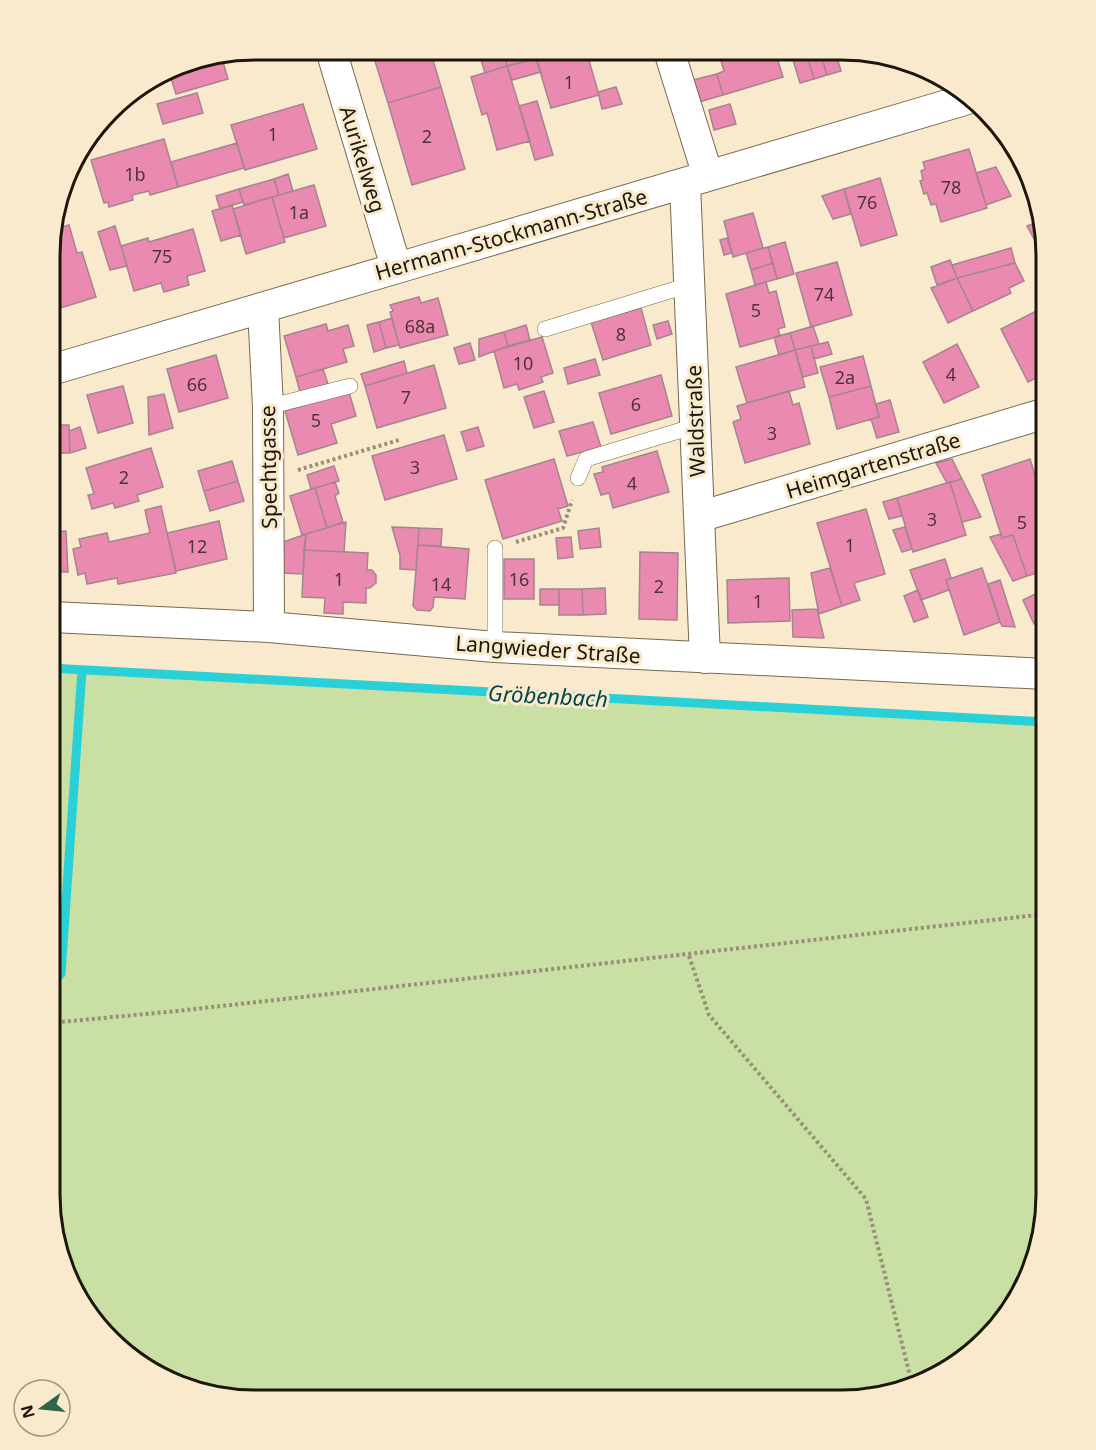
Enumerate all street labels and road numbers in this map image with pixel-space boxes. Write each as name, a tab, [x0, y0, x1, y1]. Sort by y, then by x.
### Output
street label: Aurikelweg	[333, 102, 393, 216]
street label: Hermann-Stockmann-Straße	[372, 182, 650, 286]
street label: Waldstraße	[679, 365, 711, 477]
street label: Spechtgasse	[253, 405, 283, 529]
street label: Heimgartenstraße	[782, 425, 964, 505]
street label: Langwieder Straße	[454, 629, 642, 669]

